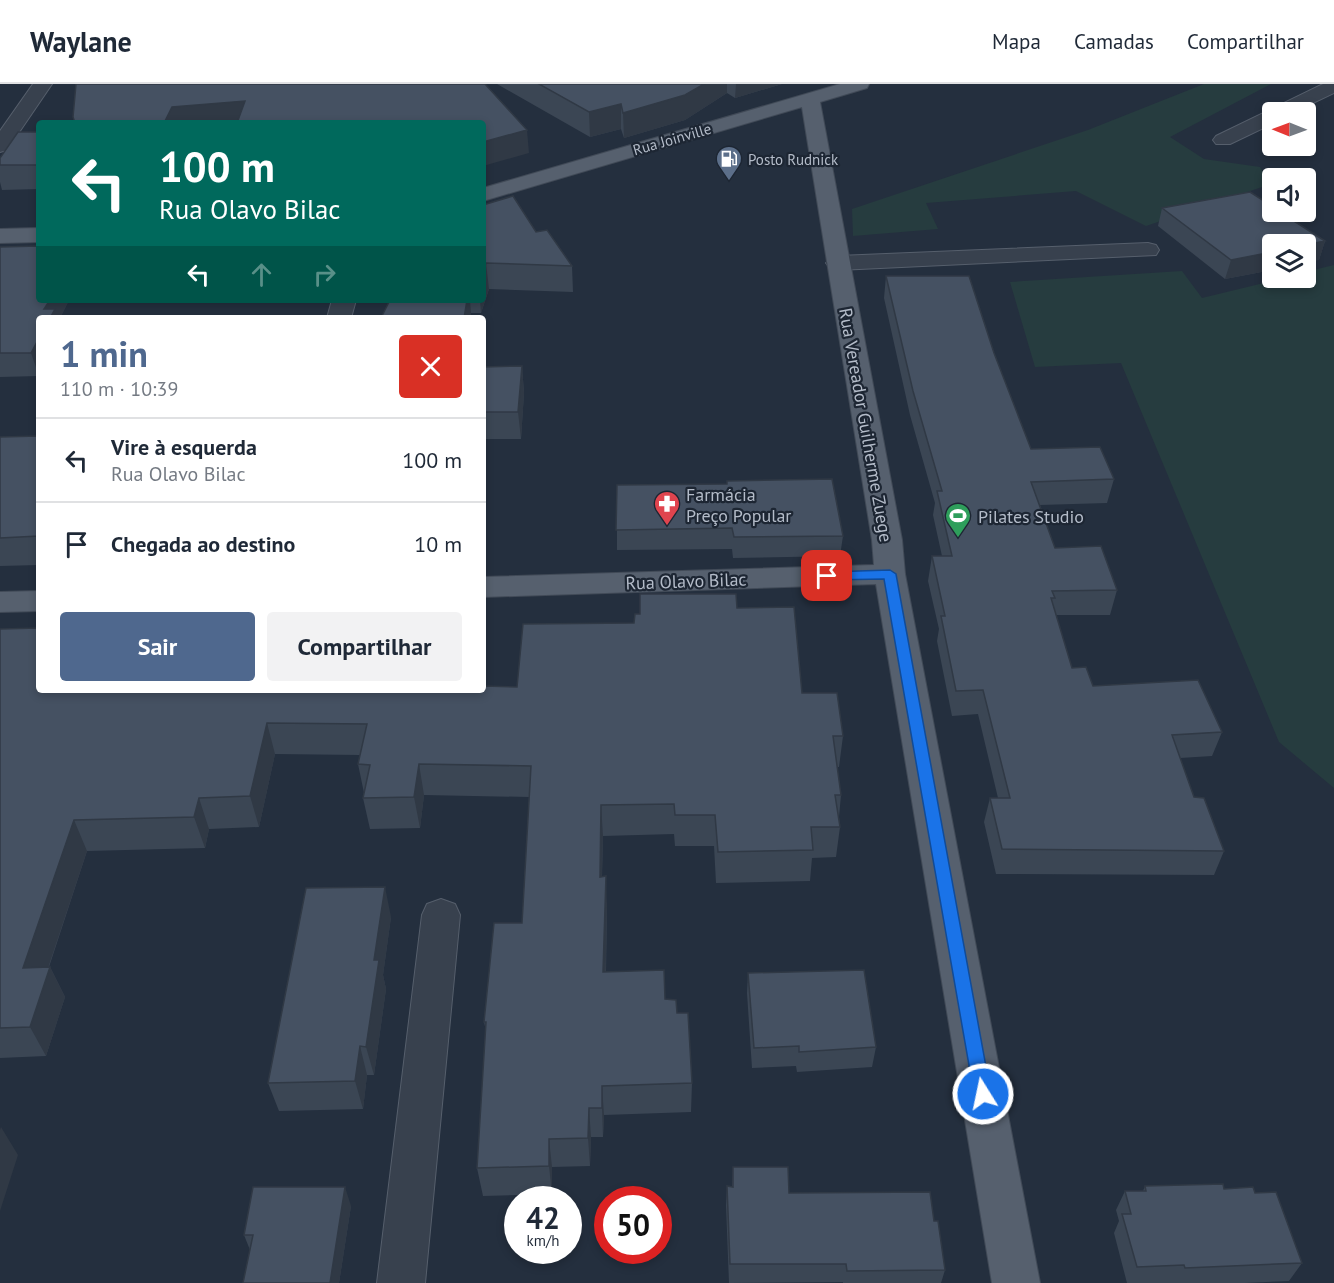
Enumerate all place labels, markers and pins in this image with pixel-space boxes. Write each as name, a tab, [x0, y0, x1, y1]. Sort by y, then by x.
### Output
fuel station icon: Posto Rudnick	[714, 144, 744, 182]
place label: Posto Rudnick	[748, 150, 839, 169]
place label: Farmácia Preço Popular	[686, 483, 791, 527]
pharmacy icon: Farmácia Preço Popular	[652, 489, 682, 527]
sports icon: Pilates Studio	[943, 501, 973, 539]
place label: Pilates Studio	[978, 505, 1084, 528]
pin	[801, 550, 852, 601]

